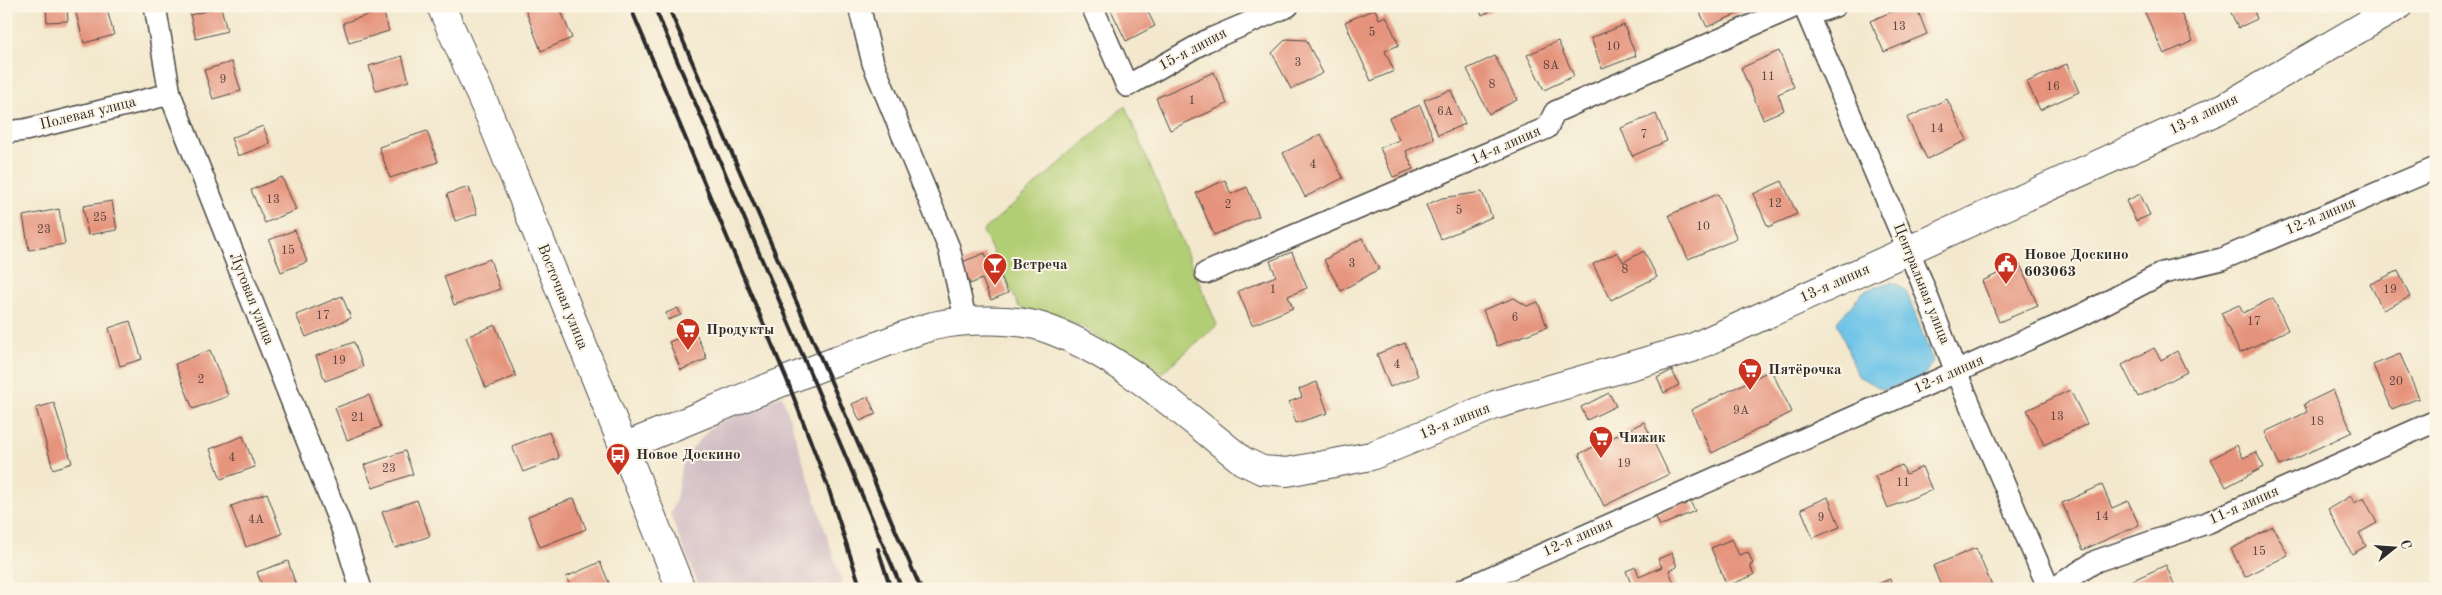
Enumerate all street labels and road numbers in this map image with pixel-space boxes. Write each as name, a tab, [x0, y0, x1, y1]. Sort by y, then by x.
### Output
street label: 15-я линия	[1157, 26, 1230, 74]
street label: 13-я линия	[2167, 92, 2241, 138]
street label: Полевая улица	[38, 95, 138, 133]
street label: 14-я линия	[1469, 124, 1543, 168]
street label: 12-я линия	[2284, 195, 2358, 238]
street label: Центральная улица	[1890, 221, 1952, 347]
street label: Восточная улица	[534, 242, 590, 352]
street label: Луговая улица	[226, 251, 276, 348]
street label: 13-я линия	[1798, 262, 1872, 306]
street label: 12-я линия	[1912, 353, 1986, 397]
street label: 13-я линия	[1418, 401, 1493, 443]
street label: 11-я линия	[2207, 484, 2281, 528]
street label: 12-я линия	[1541, 516, 1615, 560]

